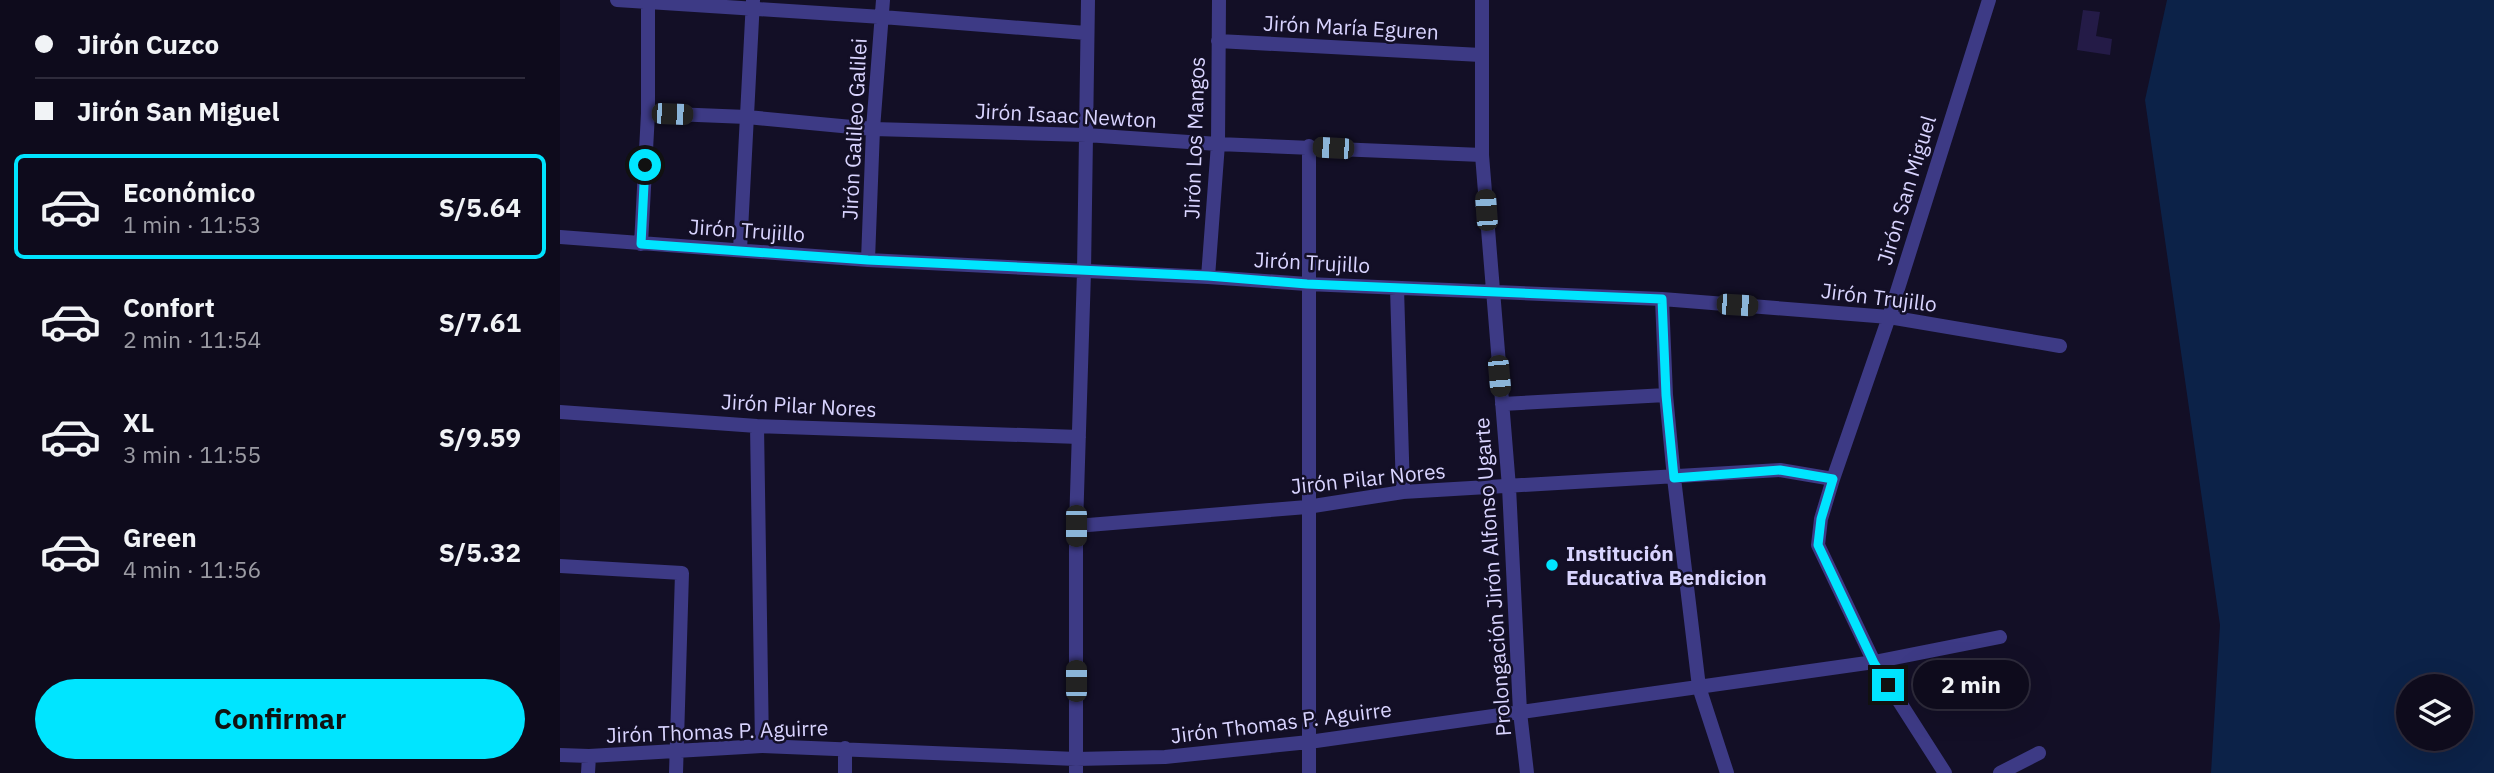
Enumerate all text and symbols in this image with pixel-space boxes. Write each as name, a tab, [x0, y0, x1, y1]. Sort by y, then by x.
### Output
street label: Jirón María Eguren	[1263, 8, 1439, 46]
text: Jirón Cuzco	[77, 27, 219, 61]
street label: Jirón Galileo Galilei	[835, 37, 873, 221]
street label: Jirón Los Mangos	[1177, 56, 1211, 220]
text: Jirón San Miguel	[77, 94, 279, 128]
street label: Jirón Isaac Newton	[974, 96, 1158, 134]
car	[651, 103, 694, 125]
street label: Jirón San Miguel	[1870, 112, 1942, 268]
car	[1312, 136, 1355, 160]
route start	[629, 149, 661, 181]
icon: car	[39, 175, 102, 238]
text: Económico	[123, 175, 255, 209]
car	[1475, 188, 1498, 232]
text: S/5.64	[439, 190, 521, 224]
text: 1 min · 11:53	[123, 209, 261, 239]
street label: Jirón Trujillo	[688, 212, 806, 248]
street label: Jirón Trujillo	[1253, 245, 1371, 279]
street label: Jirón Trujillo	[1819, 276, 1939, 318]
icon: car	[39, 290, 102, 353]
text: Confort	[123, 290, 215, 324]
car	[1716, 293, 1759, 317]
text: S/7.61	[439, 305, 521, 339]
text: 2 min · 11:54	[123, 324, 261, 354]
car	[1487, 354, 1512, 398]
street label: Jirón Pilar Nores	[720, 387, 878, 423]
icon: car	[39, 405, 102, 468]
text: XL	[123, 405, 154, 439]
street label: Prolongación Jirón Alfonso Ugarte	[1467, 417, 1517, 737]
text: S/9.59	[439, 420, 521, 454]
text: 3 min · 11:55	[123, 439, 261, 469]
street label: Jirón Pilar Nores	[1289, 456, 1447, 500]
car	[1066, 505, 1087, 547]
icon: car	[39, 520, 102, 583]
text: Green	[123, 520, 197, 554]
text: S/5.32	[439, 535, 521, 569]
place label: Institución Educativa Bendicion	[1566, 539, 1767, 591]
text: 4 min · 11:56	[123, 554, 261, 584]
marker: Institución Educativa Bendicion	[1544, 557, 1560, 573]
car	[1066, 660, 1087, 702]
callout: 2 min	[1912, 660, 2028, 710]
route end	[1872, 669, 1904, 701]
text: 2 min	[1941, 669, 2001, 699]
map controls	[2396, 674, 2473, 751]
button: layers	[2396, 674, 2473, 751]
button: Confirmar	[35, 679, 525, 759]
street label: Jirón Thomas P. Aguirre	[1169, 695, 1393, 749]
street label: Jirón Thomas P. Aguirre	[605, 713, 829, 749]

